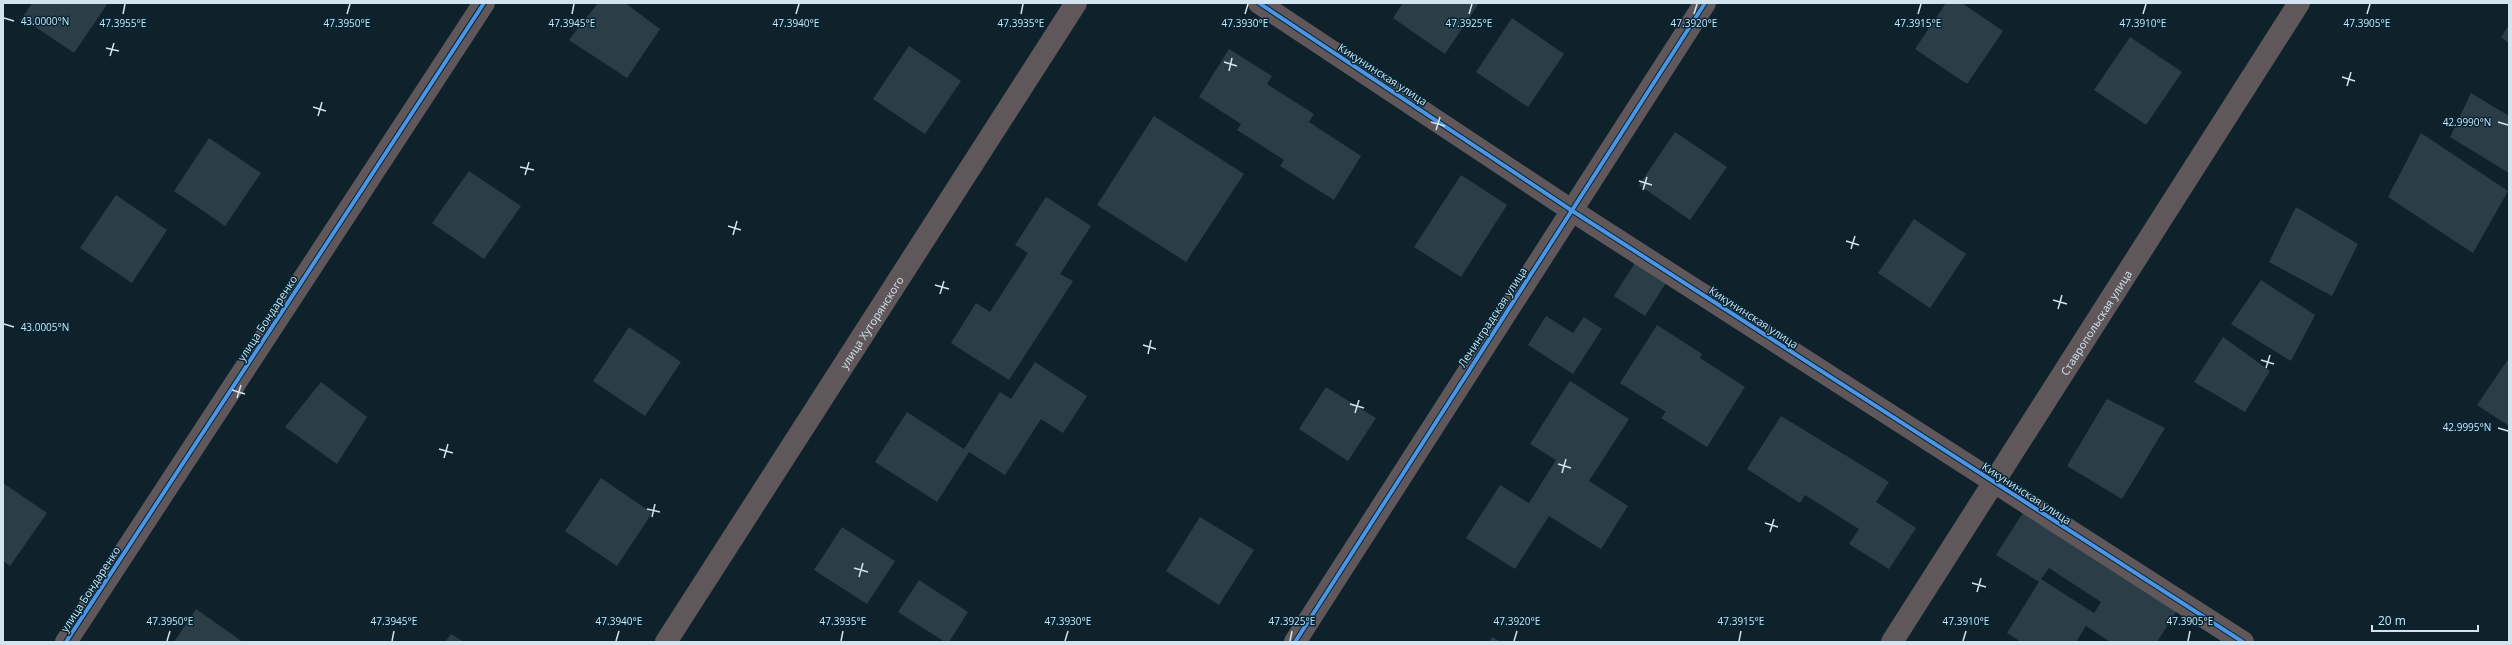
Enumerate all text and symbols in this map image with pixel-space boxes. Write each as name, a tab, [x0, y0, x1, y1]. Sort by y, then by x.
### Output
text: 43.0000°N	[21, 14, 69, 28]
text: 47.3955°E	[100, 16, 146, 30]
text: 47.3950°E	[324, 16, 370, 30]
text: 47.3945°E	[549, 16, 595, 30]
text: 47.3940°E	[773, 16, 819, 30]
text: 47.3935°E	[998, 16, 1044, 30]
text: 47.3930°E	[1222, 16, 1268, 30]
text: 47.3925°E	[1446, 16, 1492, 30]
text: 47.3920°E	[1671, 16, 1717, 30]
text: 47.3915°E	[1895, 16, 1941, 30]
text: 47.3910°E	[2120, 16, 2166, 30]
text: 47.3905°E	[2344, 16, 2390, 30]
street label: Кикунинская улица	[1335, 39, 1431, 109]
text: 42.9990°N	[2443, 115, 2491, 129]
street label: Ленинградская улица	[1454, 264, 1530, 370]
street label: Ставропольская улица	[2056, 267, 2135, 378]
street label: улица Бондаренко	[234, 272, 301, 364]
street label: улица Хуторянского	[836, 273, 907, 371]
street label: Кикунинская улица	[1706, 282, 1802, 352]
text: 43.0005°N	[21, 320, 69, 334]
text: 42.9995°N	[2443, 420, 2491, 434]
street label: Кикунинская улица	[1979, 458, 2075, 528]
street label: улица Бондаренко	[57, 543, 124, 635]
scale bar	[2372, 607, 2478, 633]
text: 20 m	[2378, 612, 2406, 629]
text: 47.3950°E	[147, 614, 193, 628]
text: 47.3945°E	[371, 614, 417, 628]
text: 47.3940°E	[596, 614, 642, 628]
text: 47.3935°E	[820, 614, 866, 628]
text: 47.3930°E	[1045, 614, 1091, 628]
text: 47.3925°E	[1269, 614, 1315, 628]
text: 47.3920°E	[1494, 614, 1540, 628]
text: 47.3915°E	[1718, 614, 1764, 628]
text: 47.3910°E	[1943, 614, 1989, 628]
text: 47.3905°E	[2167, 614, 2213, 628]

